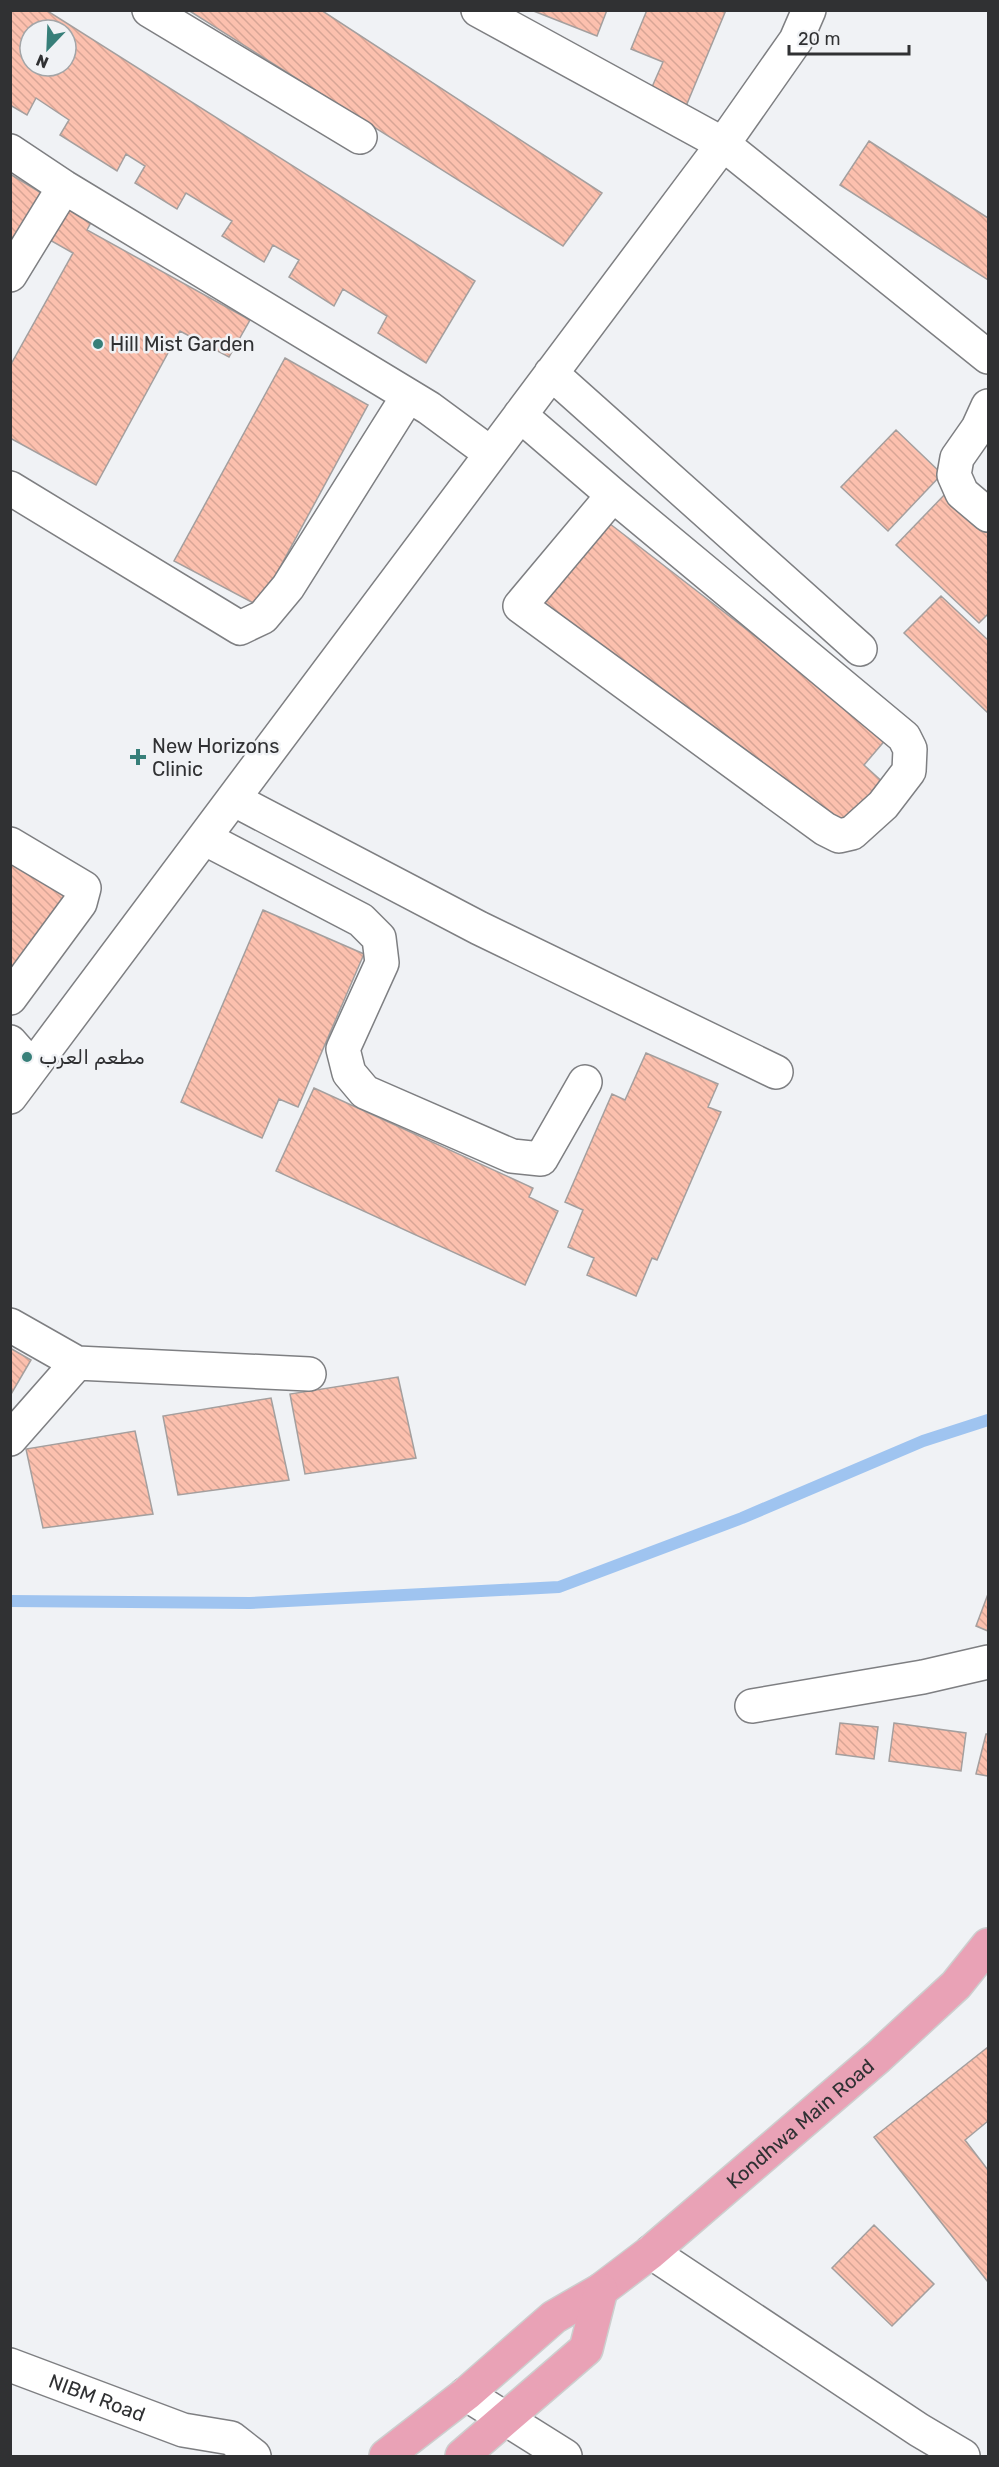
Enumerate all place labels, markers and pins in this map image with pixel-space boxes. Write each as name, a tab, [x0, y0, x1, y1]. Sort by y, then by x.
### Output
place label: Hill Mist Garden	[110, 332, 255, 356]
marker: Hill Mist Garden	[91, 337, 105, 351]
place label: New Horizons Clinic	[152, 734, 279, 781]
marker: New Horizons Clinic	[129, 748, 147, 766]
place label: مطعم العرب	[39, 1045, 145, 1070]
marker: مطعم العرب	[20, 1050, 34, 1064]

